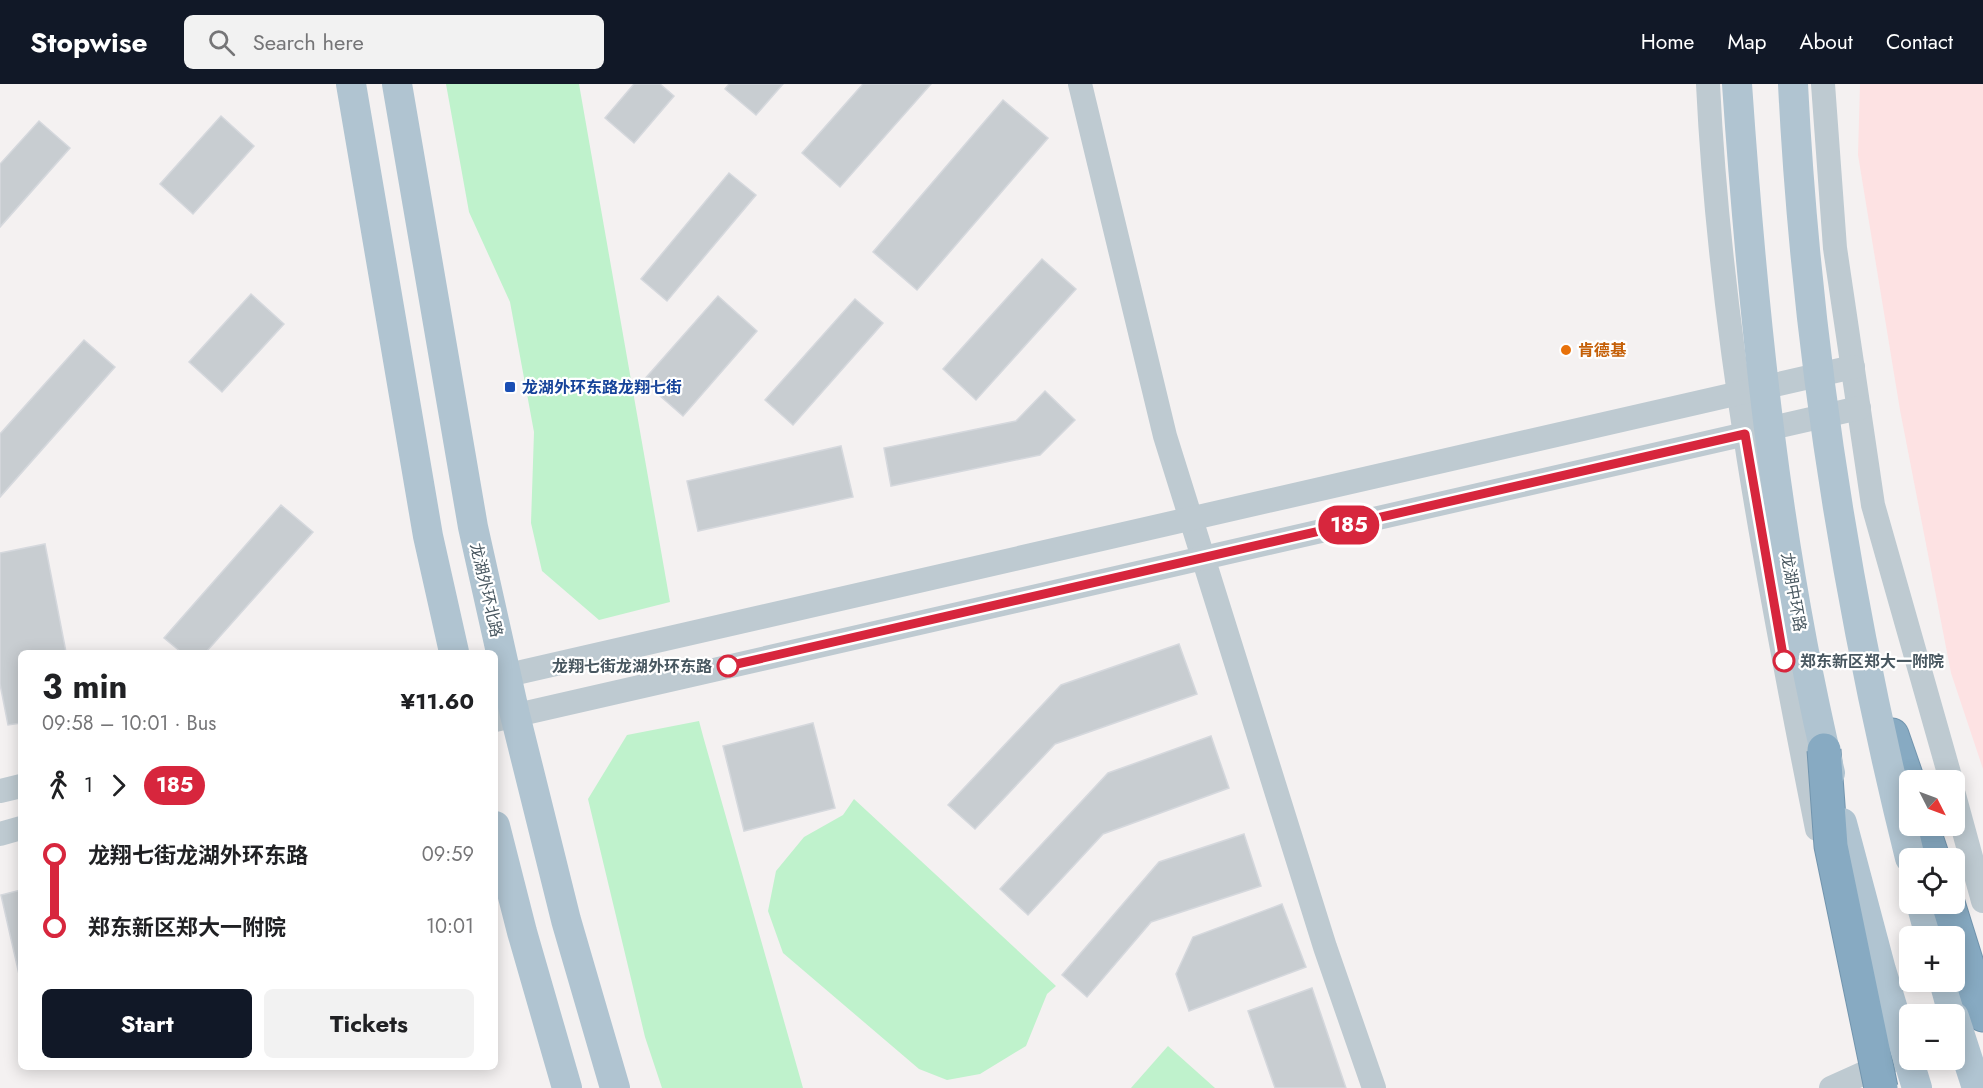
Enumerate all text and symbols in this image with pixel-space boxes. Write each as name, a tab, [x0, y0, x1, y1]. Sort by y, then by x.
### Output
search box	[184, 15, 604, 69]
text: Stopwise	[30, 22, 148, 63]
icon: search	[205, 26, 238, 59]
text: Search here	[253, 26, 364, 58]
text: Home	[1641, 27, 1694, 57]
text: Map	[1727, 27, 1767, 57]
text: About	[1800, 27, 1853, 57]
text: Contact	[1886, 27, 1953, 57]
place label: 肯德基	[1578, 339, 1627, 362]
marker: 肯德基	[1559, 343, 1573, 357]
place label: 龙湖外环东路龙翔七街	[522, 376, 682, 399]
marker: 龙湖外环东路龙翔七街	[503, 380, 517, 394]
line badge: 185	[1314, 506, 1384, 544]
text: 185	[1330, 510, 1368, 540]
street label: 龙湖外环北路	[465, 541, 509, 639]
street label: 龙湖中环路	[1775, 551, 1812, 633]
marker: 郑东新区郑大一附院	[1773, 650, 1795, 672]
place label: 郑东新区郑大一附院	[1800, 650, 1944, 673]
place label: 龙翔七街龙湖外环东路	[552, 655, 712, 678]
marker: 龙翔七街龙湖外环东路	[717, 655, 739, 677]
text: 3 min	[42, 663, 128, 710]
text: ¥11.60	[401, 685, 474, 717]
text: 09:58 – 10:01 · Bus	[42, 709, 216, 738]
icon: walk	[42, 769, 75, 802]
icon: forward	[102, 769, 135, 802]
text: 185	[156, 770, 193, 800]
north arrow	[1899, 770, 1965, 836]
map controls	[1899, 770, 1965, 1070]
text: 1	[84, 771, 93, 800]
text: 龙翔七街龙湖外环东路	[88, 839, 308, 871]
text: 09:59	[422, 840, 474, 869]
button: locate	[1899, 848, 1965, 914]
text: 郑东新区郑大一附院	[88, 911, 286, 943]
text: 10:01	[426, 912, 474, 941]
button: +	[1899, 926, 1965, 992]
button: Start	[42, 989, 252, 1058]
button: Tickets	[264, 989, 474, 1058]
button: −	[1899, 1004, 1965, 1070]

